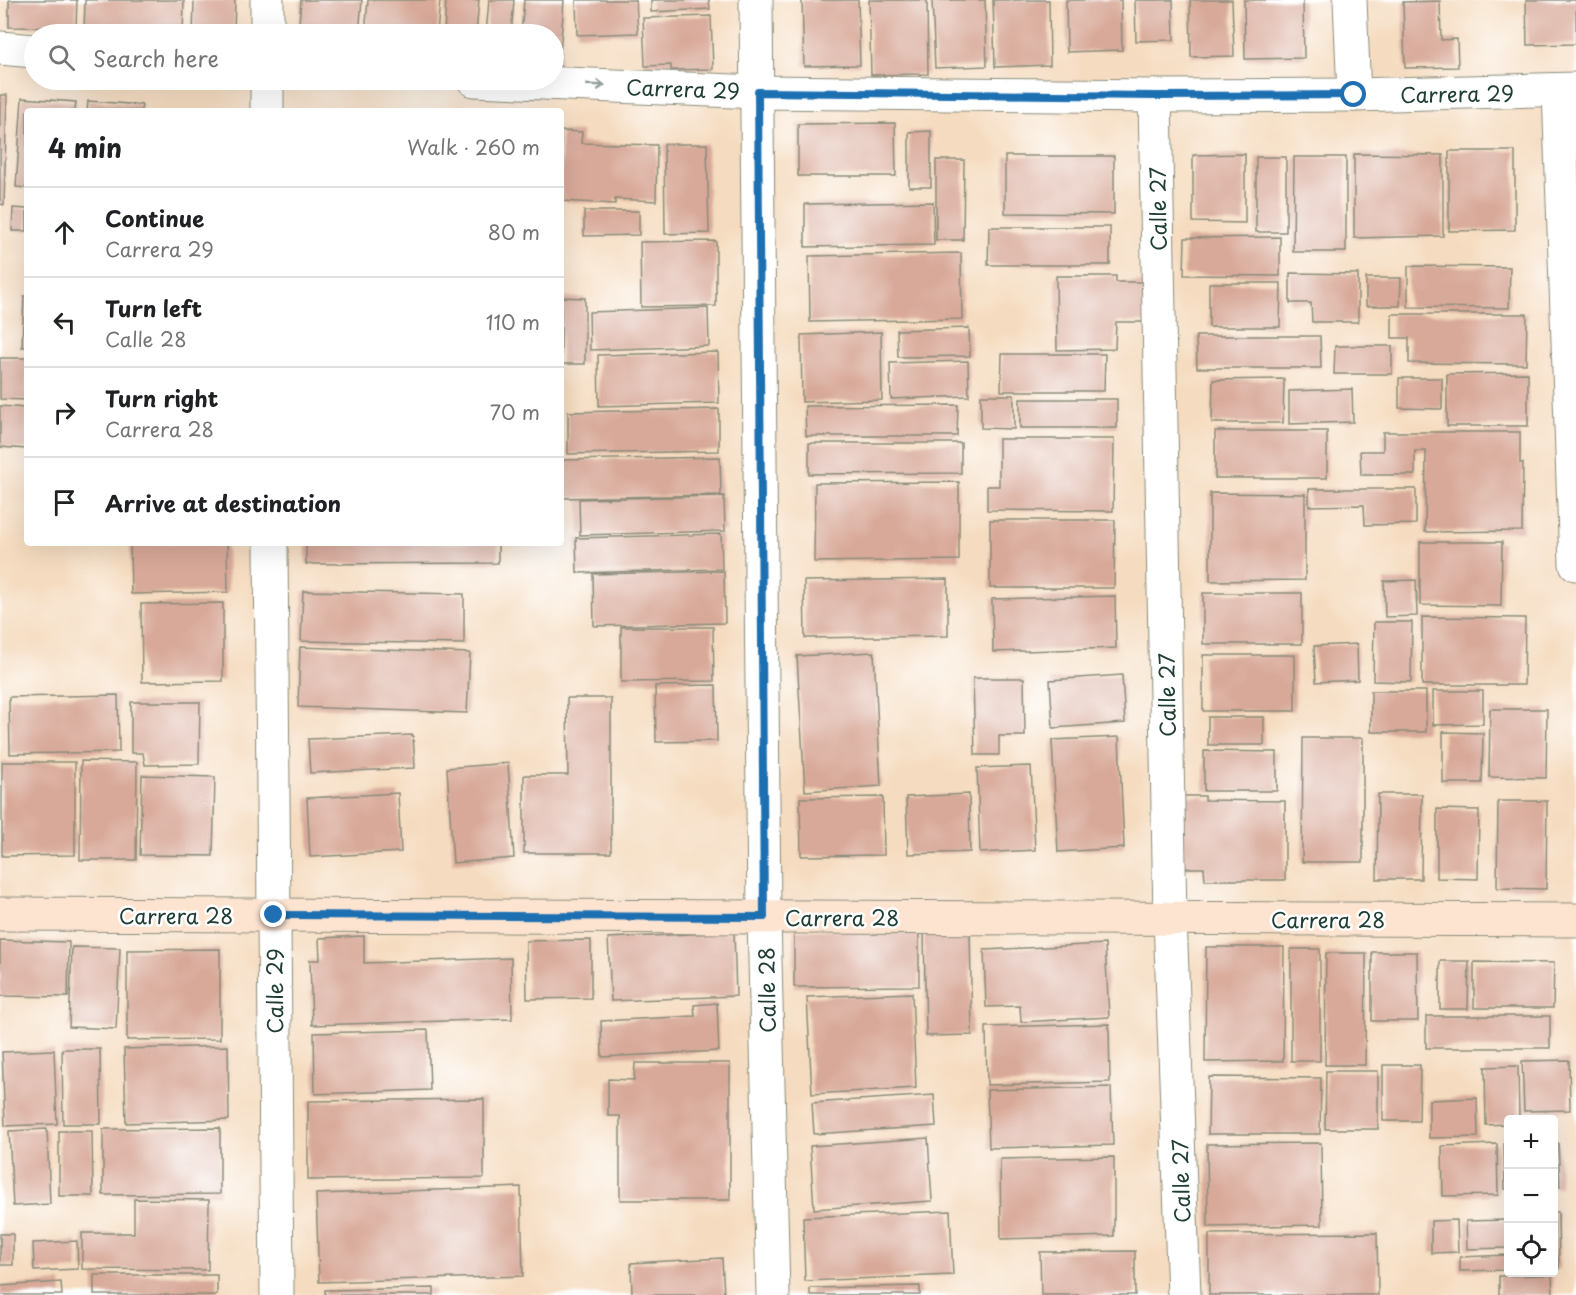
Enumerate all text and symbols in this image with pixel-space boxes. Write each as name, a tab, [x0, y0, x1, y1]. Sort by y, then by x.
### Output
search box	[24, 24, 564, 90]
icon: search	[45, 41, 78, 74]
text: Search here	[93, 41, 219, 74]
street label: Carrera 29	[625, 70, 741, 106]
street label: Carrera 29	[1400, 76, 1514, 110]
one-way arrow	[585, 79, 605, 90]
route start	[1340, 81, 1366, 107]
text: 4 min	[48, 128, 122, 167]
text: Walk · 260 m	[407, 132, 540, 162]
street label: Calle 27	[1140, 167, 1174, 251]
text: Continue	[105, 201, 204, 234]
icon: ahead	[48, 216, 81, 249]
text: 80 m	[488, 217, 540, 247]
text: Carrera 29	[105, 234, 214, 264]
text: Turn left	[105, 291, 202, 324]
icon: left	[48, 306, 81, 339]
text: 110 m	[486, 307, 540, 337]
text: Calle 28	[105, 324, 187, 354]
text: Turn right	[105, 381, 218, 414]
icon: right	[48, 396, 81, 429]
text: 70 m	[490, 397, 540, 427]
text: Carrera 28	[105, 414, 214, 444]
icon: arrive	[48, 486, 81, 519]
text: Arrive at destination	[105, 486, 341, 519]
street label: Calle 27	[1149, 653, 1183, 737]
street label: Carrera 28	[119, 899, 233, 931]
route end	[260, 901, 286, 927]
street label: Carrera 28	[785, 901, 899, 933]
street label: Carrera 28	[1271, 903, 1385, 935]
street label: Calle 28	[749, 947, 783, 1033]
street label: Calle 29	[258, 948, 290, 1034]
map controls	[1504, 1115, 1558, 1277]
button: +	[1504, 1115, 1558, 1169]
street label: Calle 27	[1163, 1138, 1197, 1224]
button: −	[1504, 1169, 1558, 1223]
button: locate	[1504, 1223, 1558, 1277]

